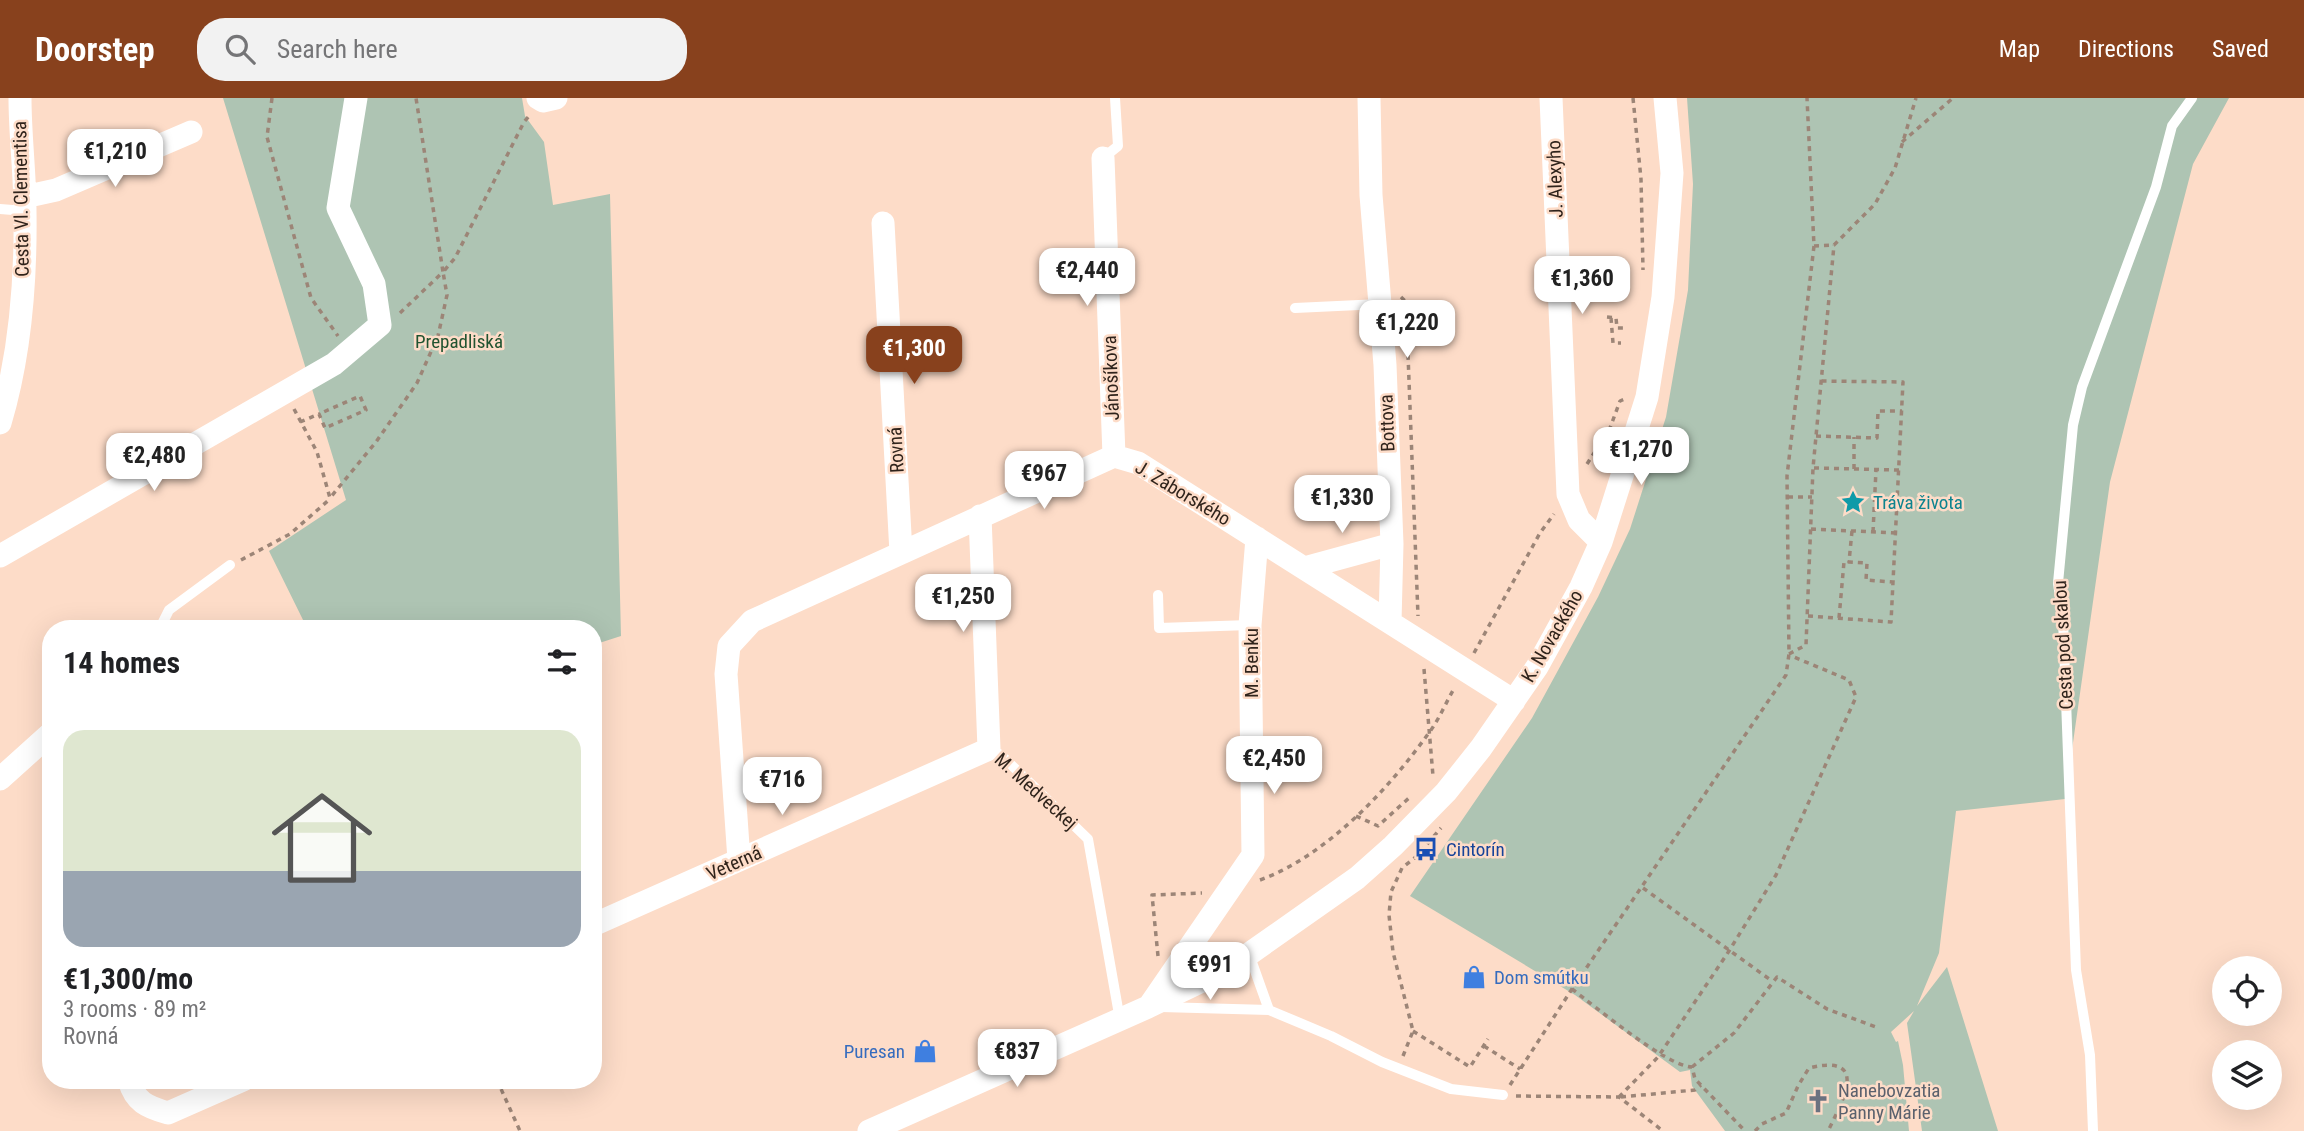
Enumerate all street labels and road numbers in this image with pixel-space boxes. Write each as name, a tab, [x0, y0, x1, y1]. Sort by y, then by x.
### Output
street label: Cesta Vl. Clementisa	[8, 121, 34, 277]
street label: J. Alexyho	[1542, 140, 1568, 218]
street label: Jánošíkova	[1098, 335, 1124, 421]
street label: Bottova	[1375, 394, 1399, 452]
street label: Rovná	[883, 426, 909, 474]
street label: J. Záborského	[1131, 456, 1235, 530]
street label: Cesta pod skalou	[2048, 580, 2078, 710]
street label: K. Novackého	[1516, 586, 1588, 686]
street label: M. Benku	[1240, 628, 1263, 698]
street label: M. Medveckej	[990, 748, 1082, 834]
street label: Veterná	[703, 841, 765, 885]

